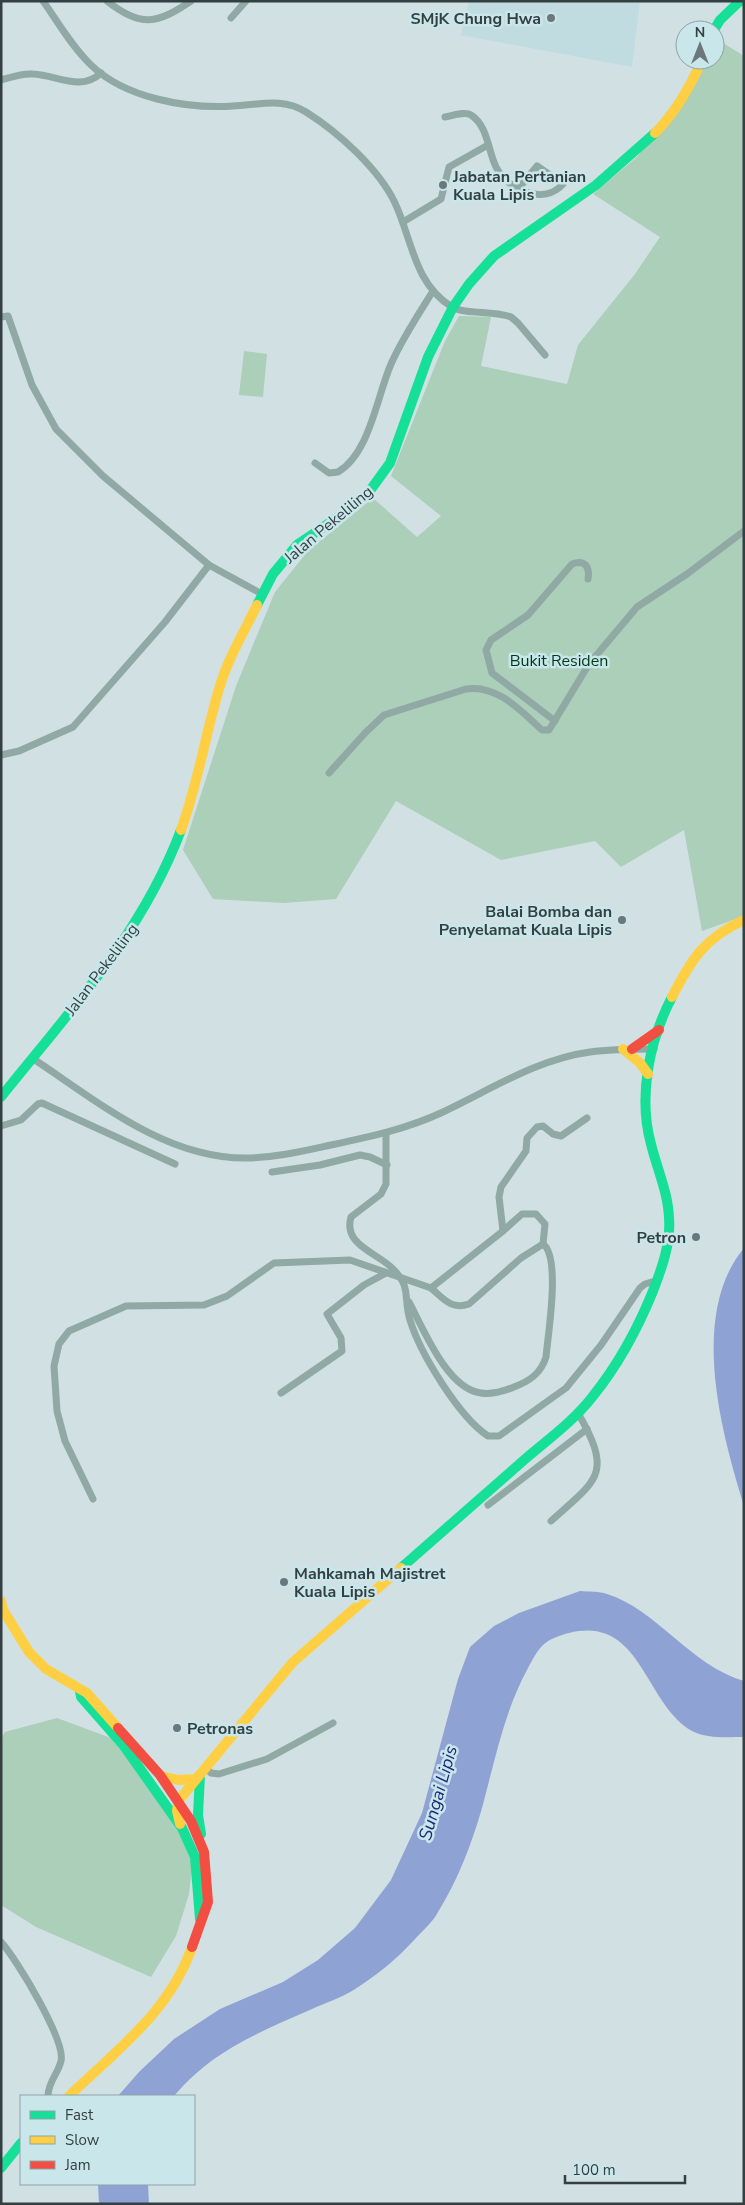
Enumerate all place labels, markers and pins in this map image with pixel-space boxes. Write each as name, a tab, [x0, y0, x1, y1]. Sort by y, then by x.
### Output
place label: SMjK Chung Hwa	[410, 8, 541, 30]
marker: SMjK Chung Hwa	[545, 12, 557, 24]
place label: Jabatan Pertanian Kuala Lipis	[452, 166, 586, 206]
marker: Jabatan Pertanian Kuala Lipis	[437, 179, 449, 191]
place label: Balai Bomba dan Penyelamat Kuala Lipis	[439, 901, 612, 941]
marker: Balai Bomba dan Penyelamat Kuala Lipis	[616, 914, 628, 926]
place label: Petron	[636, 1227, 686, 1249]
marker: Petron	[690, 1231, 702, 1243]
place label: Mahkamah Majistret Kuala Lipis	[294, 1563, 446, 1603]
marker: Mahkamah Majistret Kuala Lipis	[278, 1576, 290, 1588]
place label: Petronas	[187, 1718, 253, 1740]
marker: Petronas	[171, 1722, 183, 1734]

